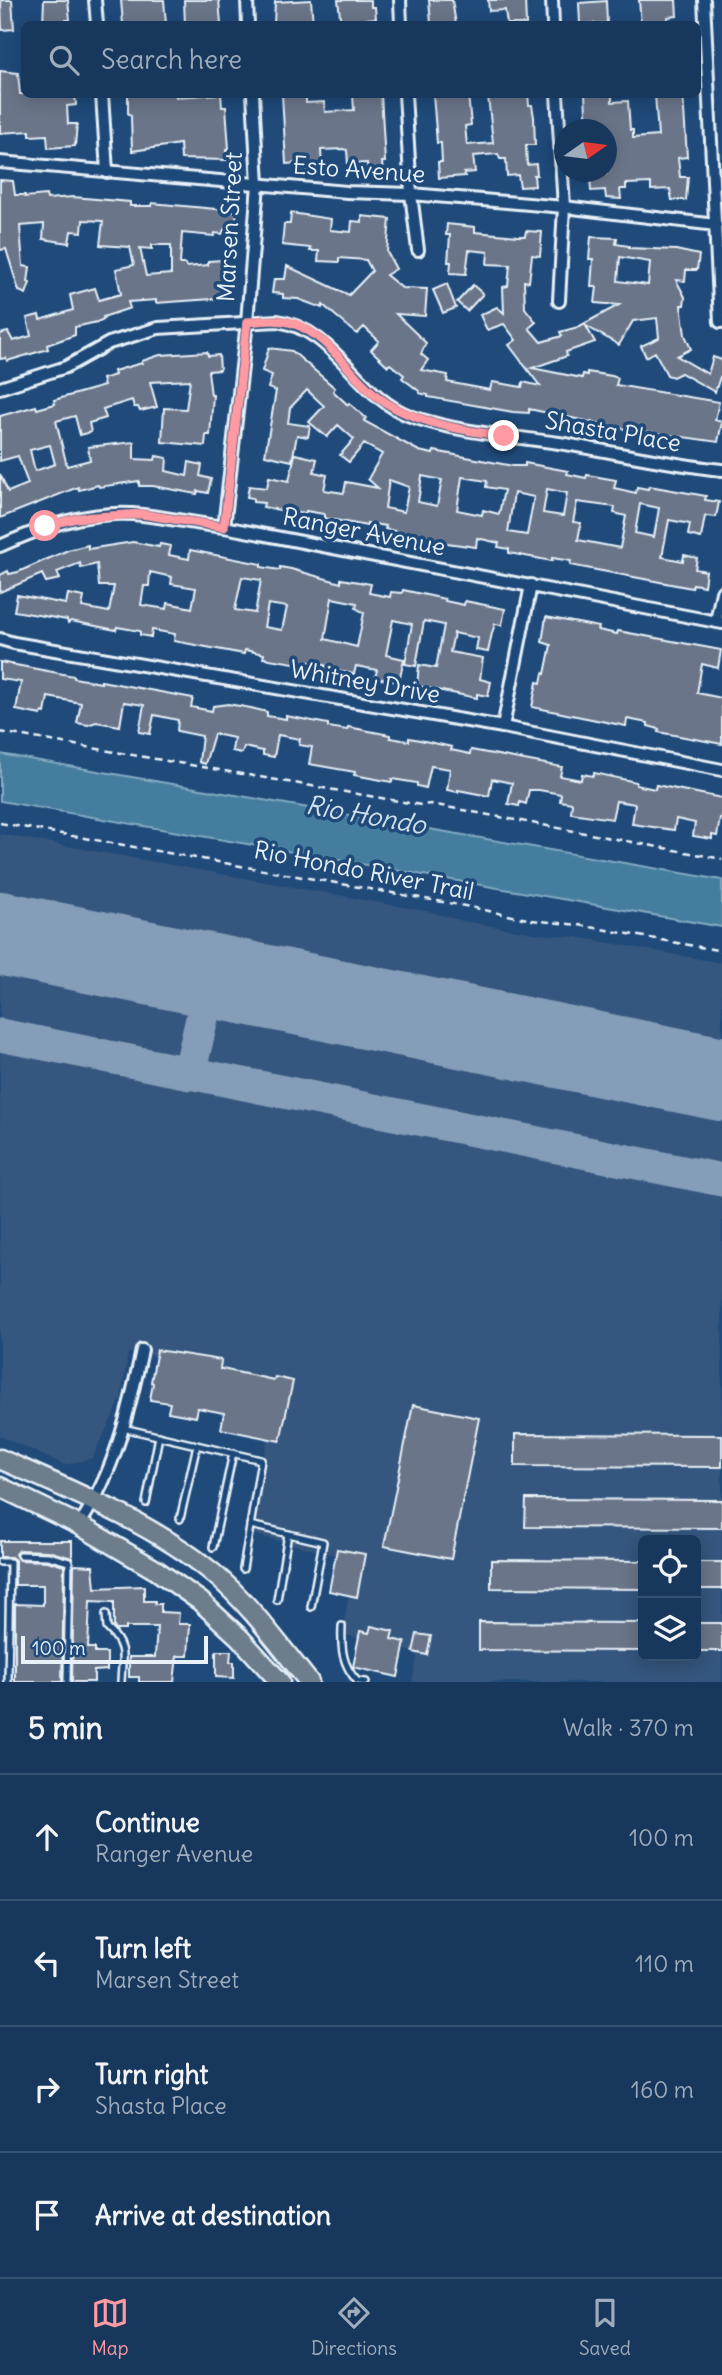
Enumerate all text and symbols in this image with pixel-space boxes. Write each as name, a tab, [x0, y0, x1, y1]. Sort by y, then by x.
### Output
search box	[21, 21, 701, 98]
icon: search	[45, 41, 83, 79]
text: Search here	[101, 43, 242, 76]
north arrow	[554, 119, 617, 182]
street label: Esto Avenue	[292, 149, 426, 189]
street label: Marsen Street	[210, 151, 248, 303]
street label: Shasta Place	[543, 404, 683, 458]
route end	[488, 420, 519, 451]
street label: Ranger Avenue	[280, 501, 448, 561]
route start	[29, 510, 60, 541]
street label: Whitney Drive	[288, 653, 443, 709]
water label: Rio Hondo	[303, 788, 430, 842]
street label: Rio Hondo River Trail	[252, 834, 477, 906]
map controls	[638, 1535, 701, 1661]
button: locate	[638, 1535, 701, 1598]
button: layers	[638, 1598, 701, 1661]
scale bar	[21, 1633, 208, 1665]
text: 100 m	[32, 1636, 86, 1660]
text: 5 min	[28, 1709, 103, 1747]
text: Walk · 370 m	[563, 1713, 694, 1742]
text: Continue	[95, 1806, 200, 1839]
icon: ahead	[28, 1818, 66, 1856]
text: 100 m	[629, 1823, 694, 1852]
text: Ranger Avenue	[95, 1839, 253, 1868]
text: Turn left	[95, 1932, 191, 1965]
icon: left	[28, 1944, 66, 1982]
text: 110 m	[635, 1949, 694, 1978]
text: Marsen Street	[95, 1965, 239, 1994]
text: Turn right	[95, 2058, 208, 2091]
icon: right	[28, 2070, 66, 2108]
text: 160 m	[631, 2075, 694, 2104]
text: Shasta Place	[95, 2091, 227, 2120]
icon: arrive	[28, 2196, 66, 2234]
text: Arrive at destination	[95, 2199, 331, 2232]
tab: Map	[91, 2294, 129, 2360]
tab: Directions	[311, 2294, 397, 2360]
tab: Saved	[579, 2294, 631, 2360]

